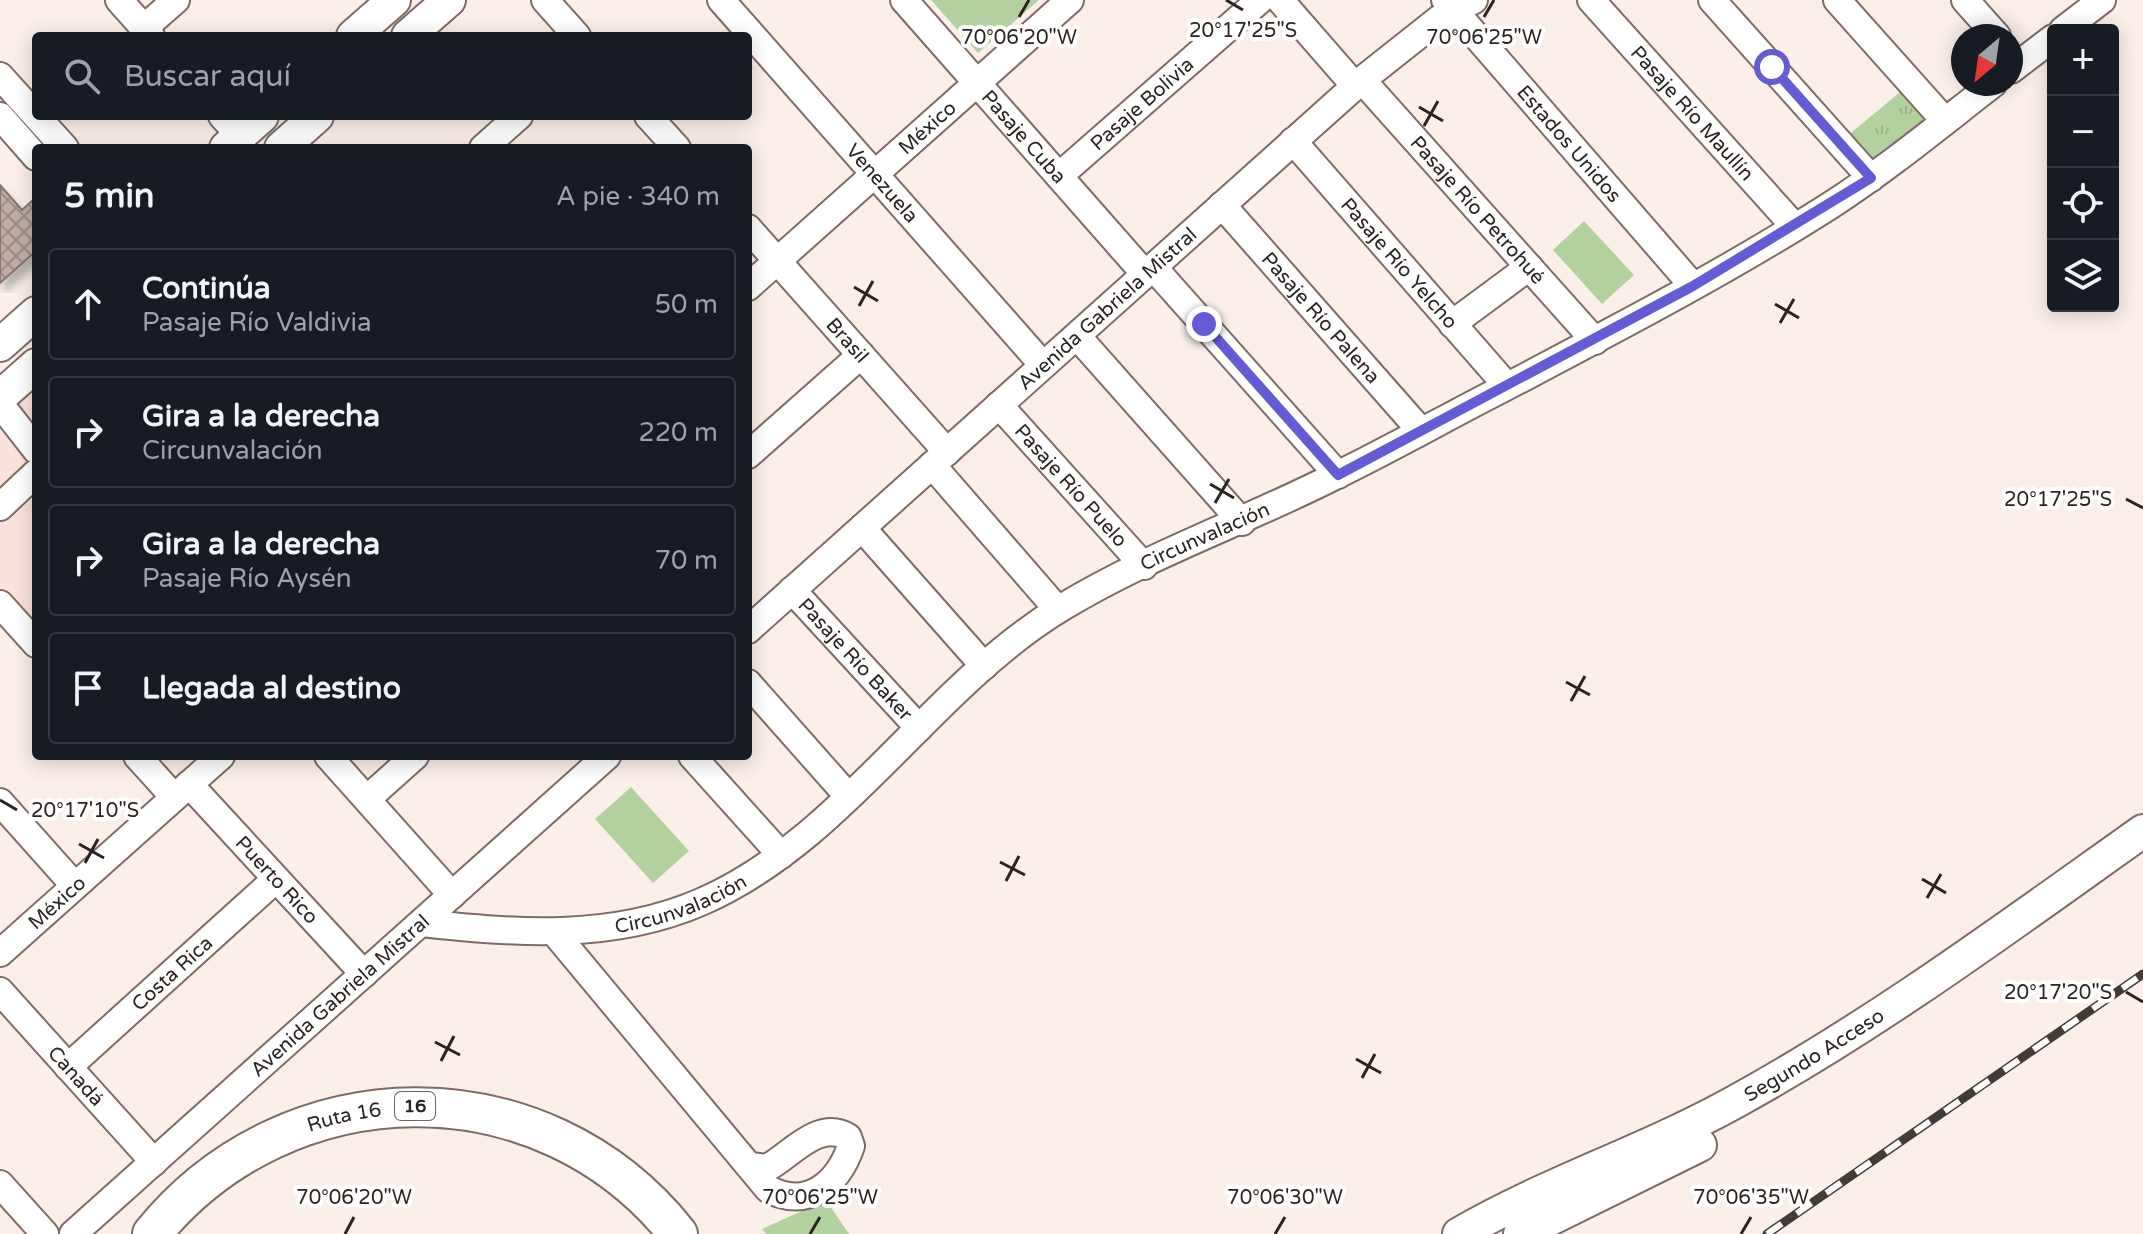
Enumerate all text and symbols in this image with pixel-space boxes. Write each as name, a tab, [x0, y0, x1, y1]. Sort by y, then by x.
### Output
text: 20°17'25"S	[1189, 19, 1297, 43]
north arrow	[1951, 24, 2023, 96]
map controls	[2047, 24, 2119, 312]
button: +	[2047, 24, 2119, 96]
text: 70°06'20"W	[961, 26, 1077, 50]
text: 70°06'25"W	[1426, 26, 1542, 50]
search box	[32, 32, 752, 120]
street label: Pasaje Río Maullín	[1625, 41, 1759, 186]
route start	[1754, 49, 1790, 85]
street label: Pasaje Bolivia	[1086, 53, 1199, 156]
icon: search	[60, 54, 104, 98]
text: Buscar aquí	[124, 58, 291, 95]
street label: Estados Unidos	[1511, 81, 1626, 208]
street label: Pasaje Cuba	[976, 86, 1071, 189]
street label: México	[894, 96, 962, 160]
button: −	[2047, 96, 2119, 168]
street label: Pasaje Río Petrohué	[1405, 131, 1550, 290]
street label: Venezuela	[840, 139, 923, 228]
button: locate	[2047, 168, 2119, 240]
text: 5 min	[64, 176, 155, 217]
text: A pie · 340 m	[556, 181, 720, 212]
street label: Pasaje Río Yelcho	[1335, 193, 1462, 334]
street label: Avenida Gabriela Mistral	[1013, 223, 1202, 395]
button: layers	[2047, 240, 2119, 312]
street label: Pasaje Río Palena	[1256, 248, 1385, 389]
text: Continúa	[142, 270, 271, 307]
icon: ahead	[66, 282, 110, 326]
text: 50 m	[655, 289, 718, 320]
route end	[1186, 306, 1222, 342]
text: Pasaje Río Valdivia	[142, 307, 372, 338]
street label: Brasil	[821, 313, 873, 368]
text: Gira a la derecha	[142, 398, 380, 435]
icon: right	[66, 410, 110, 454]
text: 220 m	[638, 417, 718, 448]
street label: Pasaje Río Puelo	[1009, 419, 1132, 552]
text: Circunvalación	[142, 435, 323, 466]
text: 20°17'25"S	[2004, 488, 2112, 512]
street label: Circunvalación	[1137, 498, 1273, 577]
text: Gira a la derecha	[142, 526, 380, 563]
icon: right	[66, 538, 110, 582]
text: 70 m	[655, 545, 718, 576]
text: Pasaje Río Aysén	[142, 563, 352, 594]
street label: Pasaje Río Baker	[793, 594, 918, 726]
icon: arrive	[66, 666, 110, 710]
text: Llegada al destino	[142, 670, 401, 707]
text: 20°17'10"S	[31, 799, 139, 823]
street label: Puerto Rico	[230, 831, 323, 929]
street label: Circunvalación	[613, 870, 751, 939]
street label: México	[24, 871, 91, 935]
street label: Avenida Gabriela Mistral	[246, 910, 435, 1082]
street label: Costa Rica	[127, 931, 218, 1016]
text: 20°17'20"S	[2004, 981, 2112, 1005]
street label: Segundo Acceso	[1740, 1004, 1889, 1107]
street label: Canadá	[42, 1041, 109, 1111]
road number: 16	[395, 1092, 435, 1120]
street label: Ruta 16	[304, 1098, 383, 1138]
text: 70°06'20"W	[296, 1186, 412, 1210]
text: 70°06'25"W	[762, 1186, 878, 1210]
text: 70°06'30"W	[1227, 1186, 1343, 1210]
text: 70°06'35"W	[1693, 1186, 1809, 1210]

